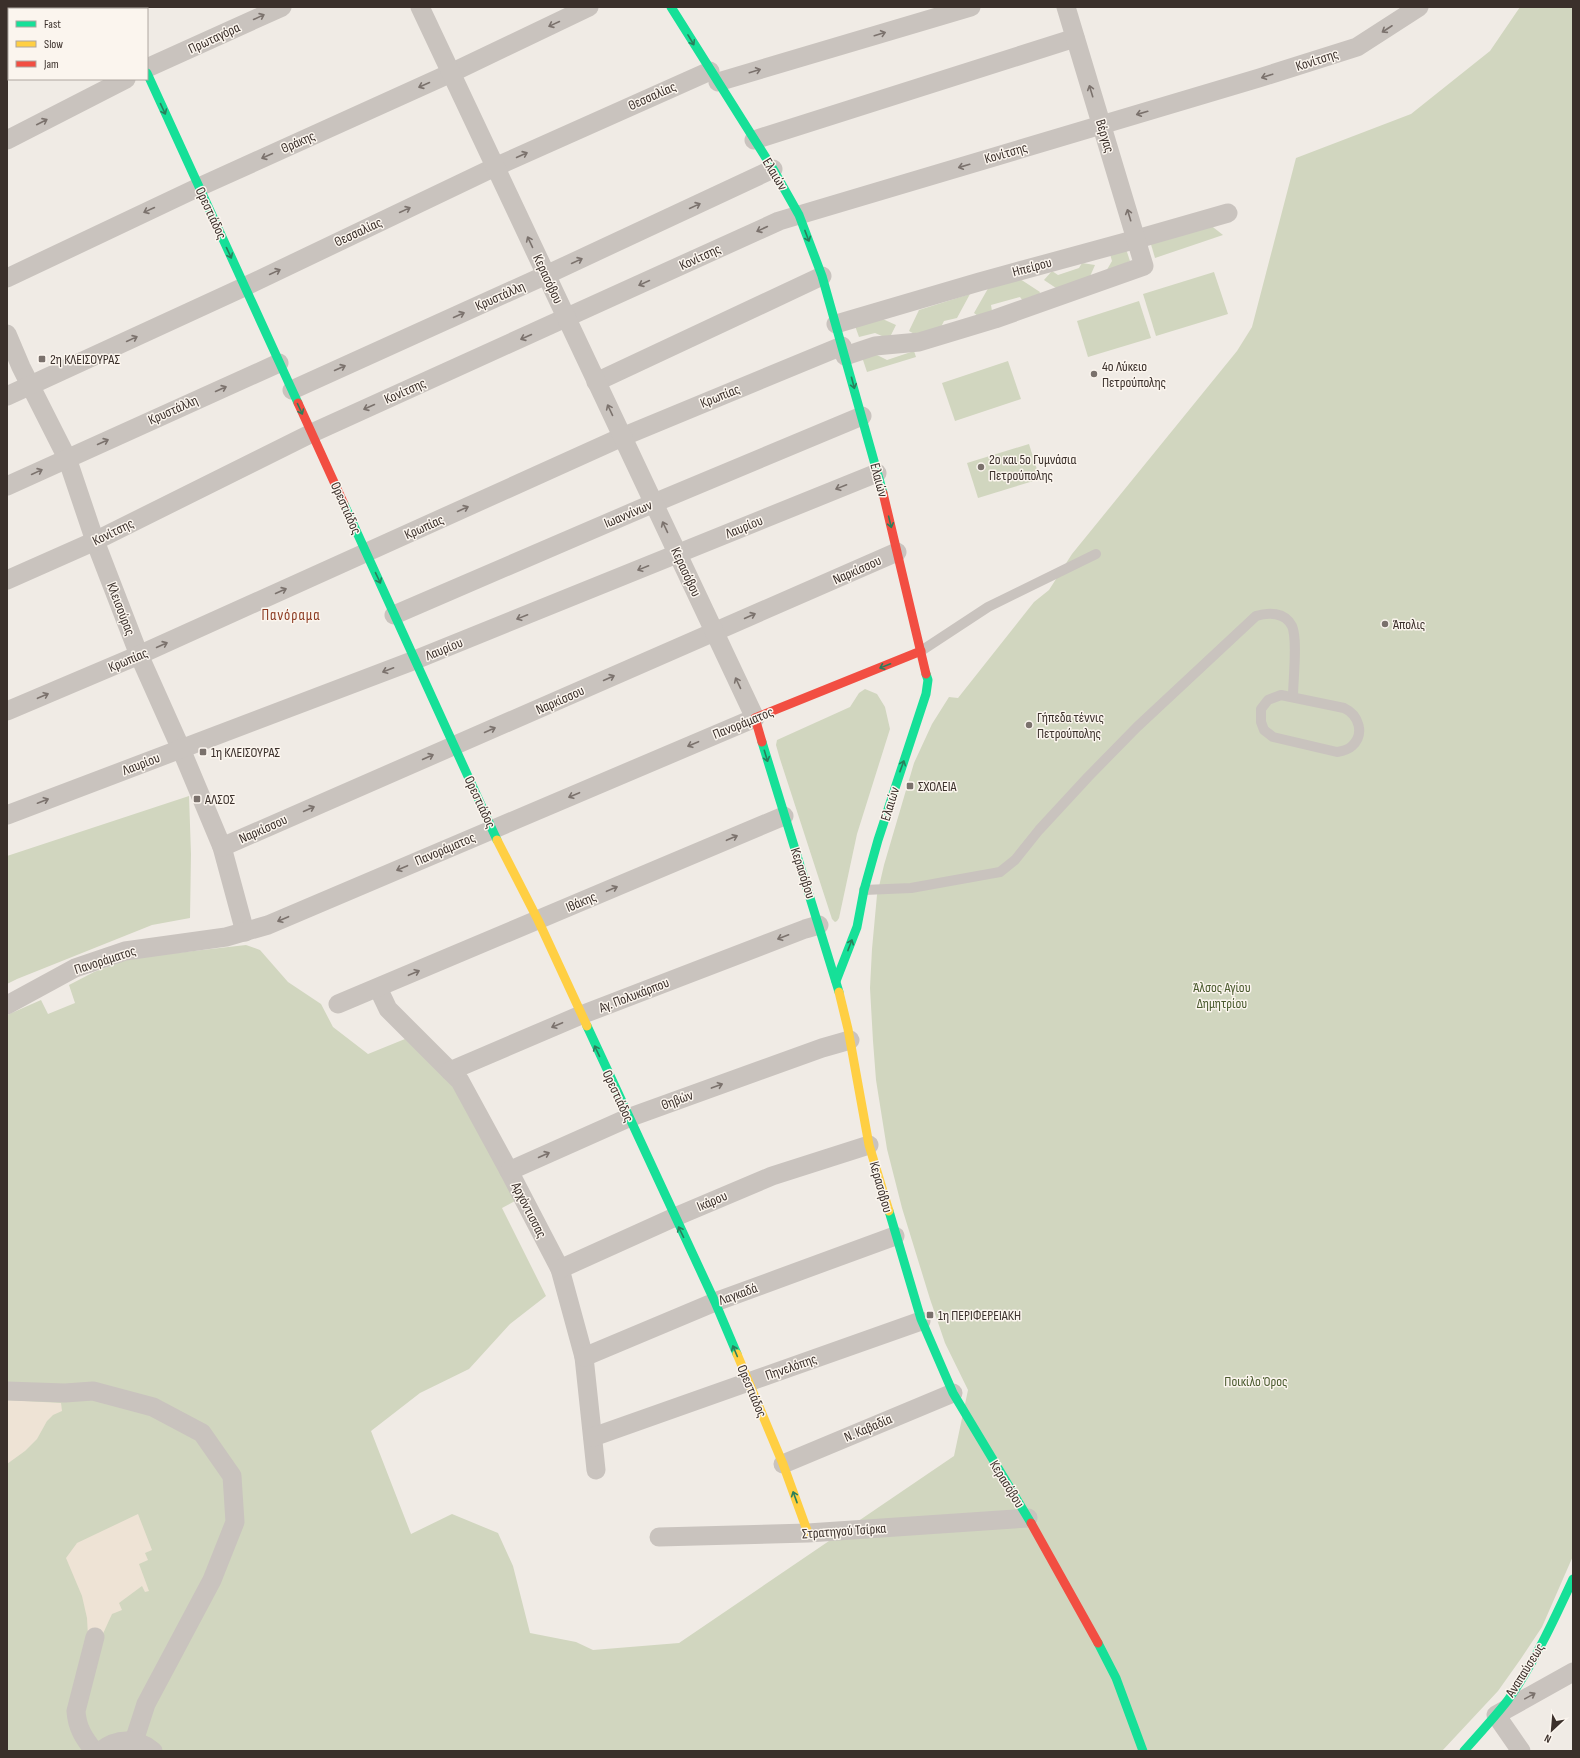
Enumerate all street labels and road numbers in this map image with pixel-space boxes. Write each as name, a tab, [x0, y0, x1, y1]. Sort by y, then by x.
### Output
street label: Πρωταγόρα	[186, 19, 243, 57]
street label: Κονίτσης	[1293, 45, 1341, 75]
street label: Θεσσαλίας	[625, 78, 679, 114]
street label: Βέργας	[1092, 117, 1118, 155]
street label: Θράκης	[278, 127, 318, 157]
street label: Κονίτσης	[983, 139, 1029, 167]
street label: Ελαιών	[759, 155, 791, 194]
street label: Ορεστιάδος	[192, 184, 230, 242]
street label: Θεσσαλίας	[331, 214, 385, 250]
street label: Κονίτσης	[676, 240, 724, 274]
street label: Κερασόβου	[529, 252, 567, 306]
street label: Ηπείρου	[1010, 254, 1054, 280]
street label: Κρυστάλλη	[472, 278, 528, 314]
street label: Κονίτσης	[381, 374, 429, 408]
street label: Κρωπίας	[698, 380, 742, 412]
street label: Κρυστάλλη	[145, 392, 201, 428]
street label: Ελαιών	[866, 461, 892, 499]
street label: Ορεστιάδος	[327, 479, 365, 537]
street label: Ιωαννίνων	[601, 496, 655, 532]
street label: Κρωπίας	[402, 511, 446, 543]
street label: Λαυρίου	[722, 512, 765, 543]
street label: Κονίτσης	[90, 515, 136, 549]
street label: Κερασόβου	[667, 545, 705, 599]
street label: Ναρκίσσου	[830, 552, 884, 588]
street label: Κλεισούρας	[103, 580, 139, 638]
street label: Λαυρίου	[422, 634, 465, 665]
street label: Κρωπίας	[106, 644, 150, 676]
street label: Ναρκίσσου	[533, 682, 587, 718]
street label: Πανοράματος	[710, 703, 776, 743]
street label: Λαυρίου	[119, 749, 162, 779]
street label: Ορεστιάδος	[461, 773, 499, 831]
street label: Ελαιών	[877, 785, 903, 823]
street label: Ναρκίσσου	[236, 811, 290, 847]
street label: Πανοράματος	[412, 829, 478, 869]
street label: Κερασόβου	[787, 845, 819, 901]
street label: Ιθάκης	[563, 888, 599, 916]
street label: Πανοράματος	[72, 942, 138, 978]
street label: Αγ. Πολυκάρπου	[596, 974, 672, 1017]
street label: Ορεστιάδος	[599, 1067, 637, 1125]
street label: Θηβών	[659, 1086, 696, 1114]
street label: Κερασόβου	[866, 1159, 896, 1215]
street label: Αρχόντισσας	[507, 1178, 550, 1241]
street label: Ικάρου	[694, 1187, 730, 1215]
street label: Λαγκαδά	[715, 1279, 760, 1309]
street label: Πηνελόπης	[763, 1350, 819, 1384]
street label: Ορεστιάδος	[733, 1362, 771, 1420]
street label: N. Καβαδία	[841, 1410, 895, 1446]
street label: Κερασόβου	[986, 1457, 1028, 1511]
street label: Στρατηγού Τσίρκα	[801, 1520, 887, 1542]
street label: Αναπαύσεως	[1501, 1640, 1548, 1701]

